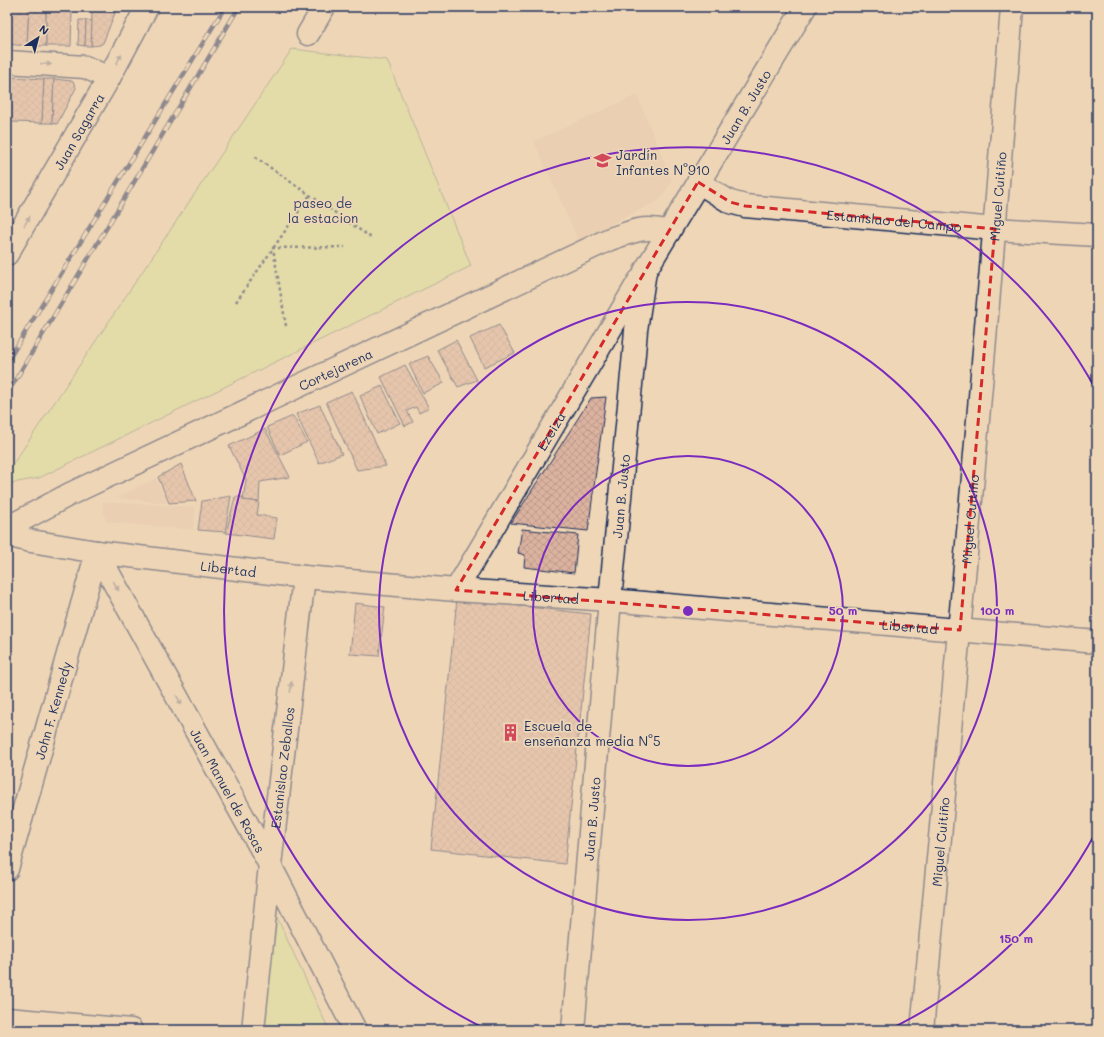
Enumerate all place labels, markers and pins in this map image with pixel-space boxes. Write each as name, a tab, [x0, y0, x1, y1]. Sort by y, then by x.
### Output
place label: Jardín Infantes N°910	[616, 146, 710, 178]
school or university icon: Jardín Infantes N°910	[593, 151, 613, 171]
centre of rings	[681, 604, 695, 618]
place label: Escuela de enseñanza media N°5	[524, 717, 661, 749]
building icon: Escuela de enseñanza media N°5	[501, 722, 521, 742]

